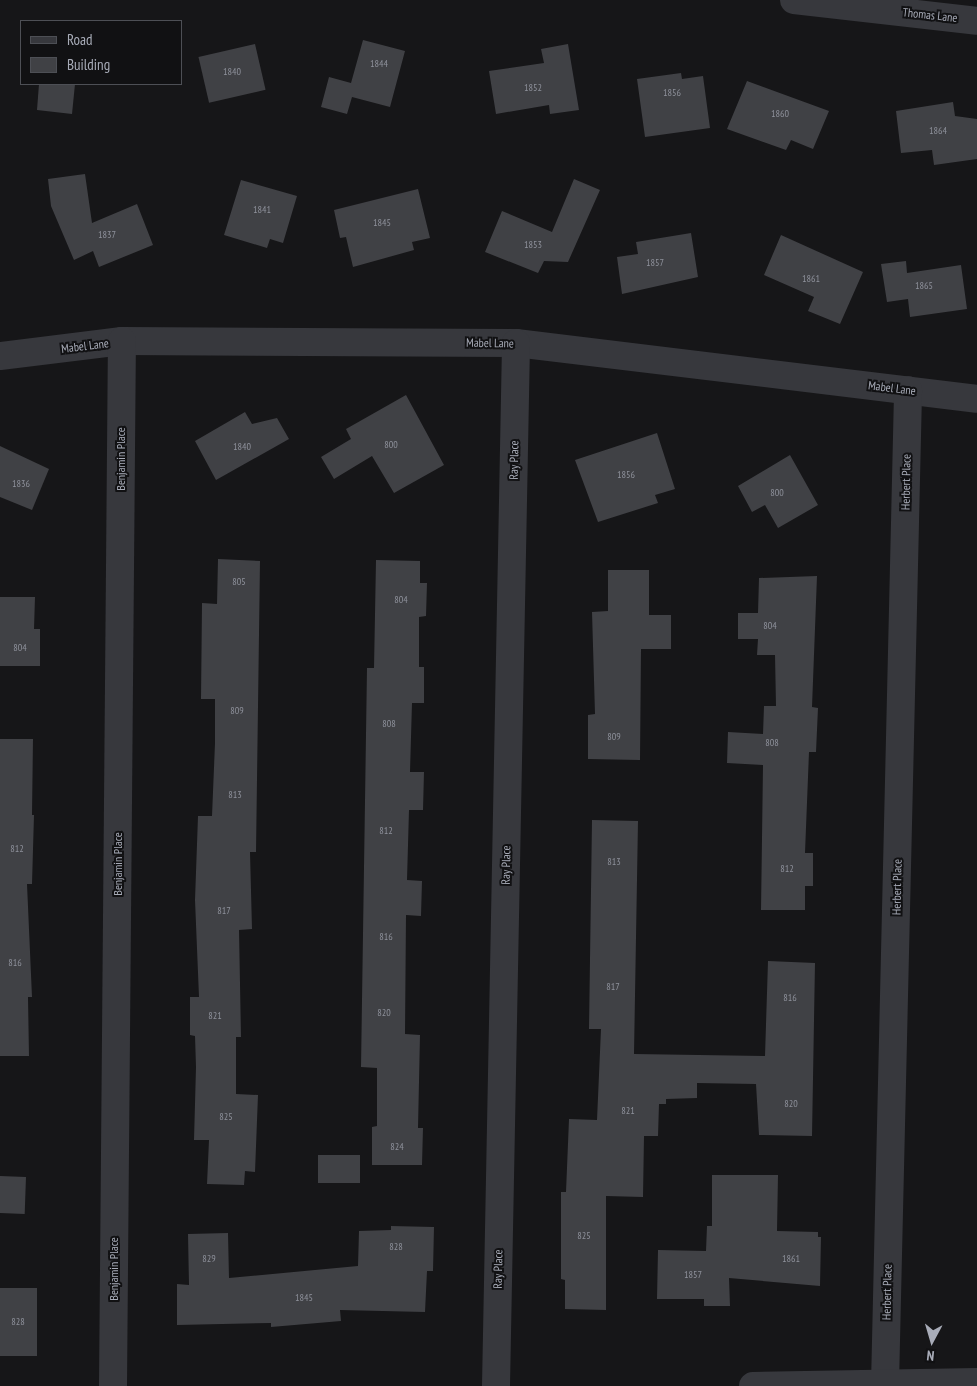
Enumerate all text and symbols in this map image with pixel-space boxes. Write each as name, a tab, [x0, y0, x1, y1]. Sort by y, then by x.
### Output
street label: Thomas Lane	[902, 5, 958, 25]
legend	[20, 20, 182, 85]
text: Road	[67, 30, 93, 49]
text: Building	[67, 55, 110, 74]
house number: 1844	[370, 58, 388, 70]
house number: 1840	[223, 66, 241, 78]
house number: 1852	[524, 82, 542, 94]
house number: 1856	[663, 87, 681, 99]
house number: 1860	[771, 108, 789, 120]
house number: 1864	[929, 125, 947, 137]
house number: 1841	[253, 204, 271, 216]
house number: 1845	[373, 217, 391, 229]
house number: 1837	[98, 229, 116, 241]
house number: 1853	[524, 239, 542, 251]
house number: 1857	[646, 257, 664, 269]
house number: 1861	[802, 273, 820, 285]
house number: 1865	[915, 280, 933, 292]
street label: Mabel Lane	[466, 335, 514, 351]
street label: Mabel Lane	[60, 336, 110, 356]
street label: Mabel Lane	[867, 378, 917, 398]
street label: Benjamin Place	[114, 427, 128, 491]
house number: 800	[384, 439, 398, 451]
street label: Ray Place	[506, 440, 522, 480]
house number: 1840	[233, 441, 251, 453]
street label: Herbert Place	[898, 454, 914, 510]
house number: 1856	[617, 469, 635, 481]
house number: 1836	[12, 478, 30, 490]
house number: 800	[770, 487, 784, 499]
house number: 805	[232, 576, 246, 588]
house number: 804	[394, 594, 408, 606]
house number: 804	[763, 620, 777, 632]
house number: 804	[13, 642, 27, 654]
house number: 809	[230, 705, 244, 717]
house number: 808	[382, 718, 396, 730]
house number: 809	[607, 731, 621, 743]
house number: 808	[765, 737, 779, 749]
house number: 813	[228, 789, 242, 801]
house number: 812	[379, 825, 393, 837]
street label: Benjamin Place	[111, 832, 125, 896]
house number: 812	[10, 843, 24, 855]
street label: Ray Place	[498, 845, 514, 885]
house number: 813	[607, 856, 621, 868]
street label: Herbert Place	[889, 859, 905, 915]
house number: 812	[780, 863, 794, 875]
house number: 817	[217, 905, 231, 917]
house number: 816	[379, 931, 393, 943]
house number: 816	[8, 957, 22, 969]
house number: 817	[606, 981, 620, 993]
house number: 816	[783, 992, 797, 1004]
house number: 820	[377, 1007, 391, 1019]
house number: 821	[208, 1010, 222, 1022]
house number: 820	[784, 1098, 798, 1110]
house number: 821	[621, 1105, 635, 1117]
house number: 825	[219, 1111, 233, 1123]
house number: 824	[390, 1141, 404, 1153]
house number: 825	[577, 1230, 591, 1242]
street label: Benjamin Place	[107, 1237, 121, 1301]
house number: 828	[389, 1241, 403, 1253]
street label: Ray Place	[490, 1249, 506, 1289]
house number: 829	[202, 1253, 216, 1265]
house number: 1861	[782, 1253, 800, 1265]
street label: Herbert Place	[879, 1264, 895, 1320]
house number: 1857	[684, 1269, 702, 1281]
house number: 1845	[295, 1292, 313, 1304]
house number: 828	[11, 1316, 25, 1328]
north arrow	[907, 1316, 957, 1366]
text: N	[926, 1347, 935, 1365]

